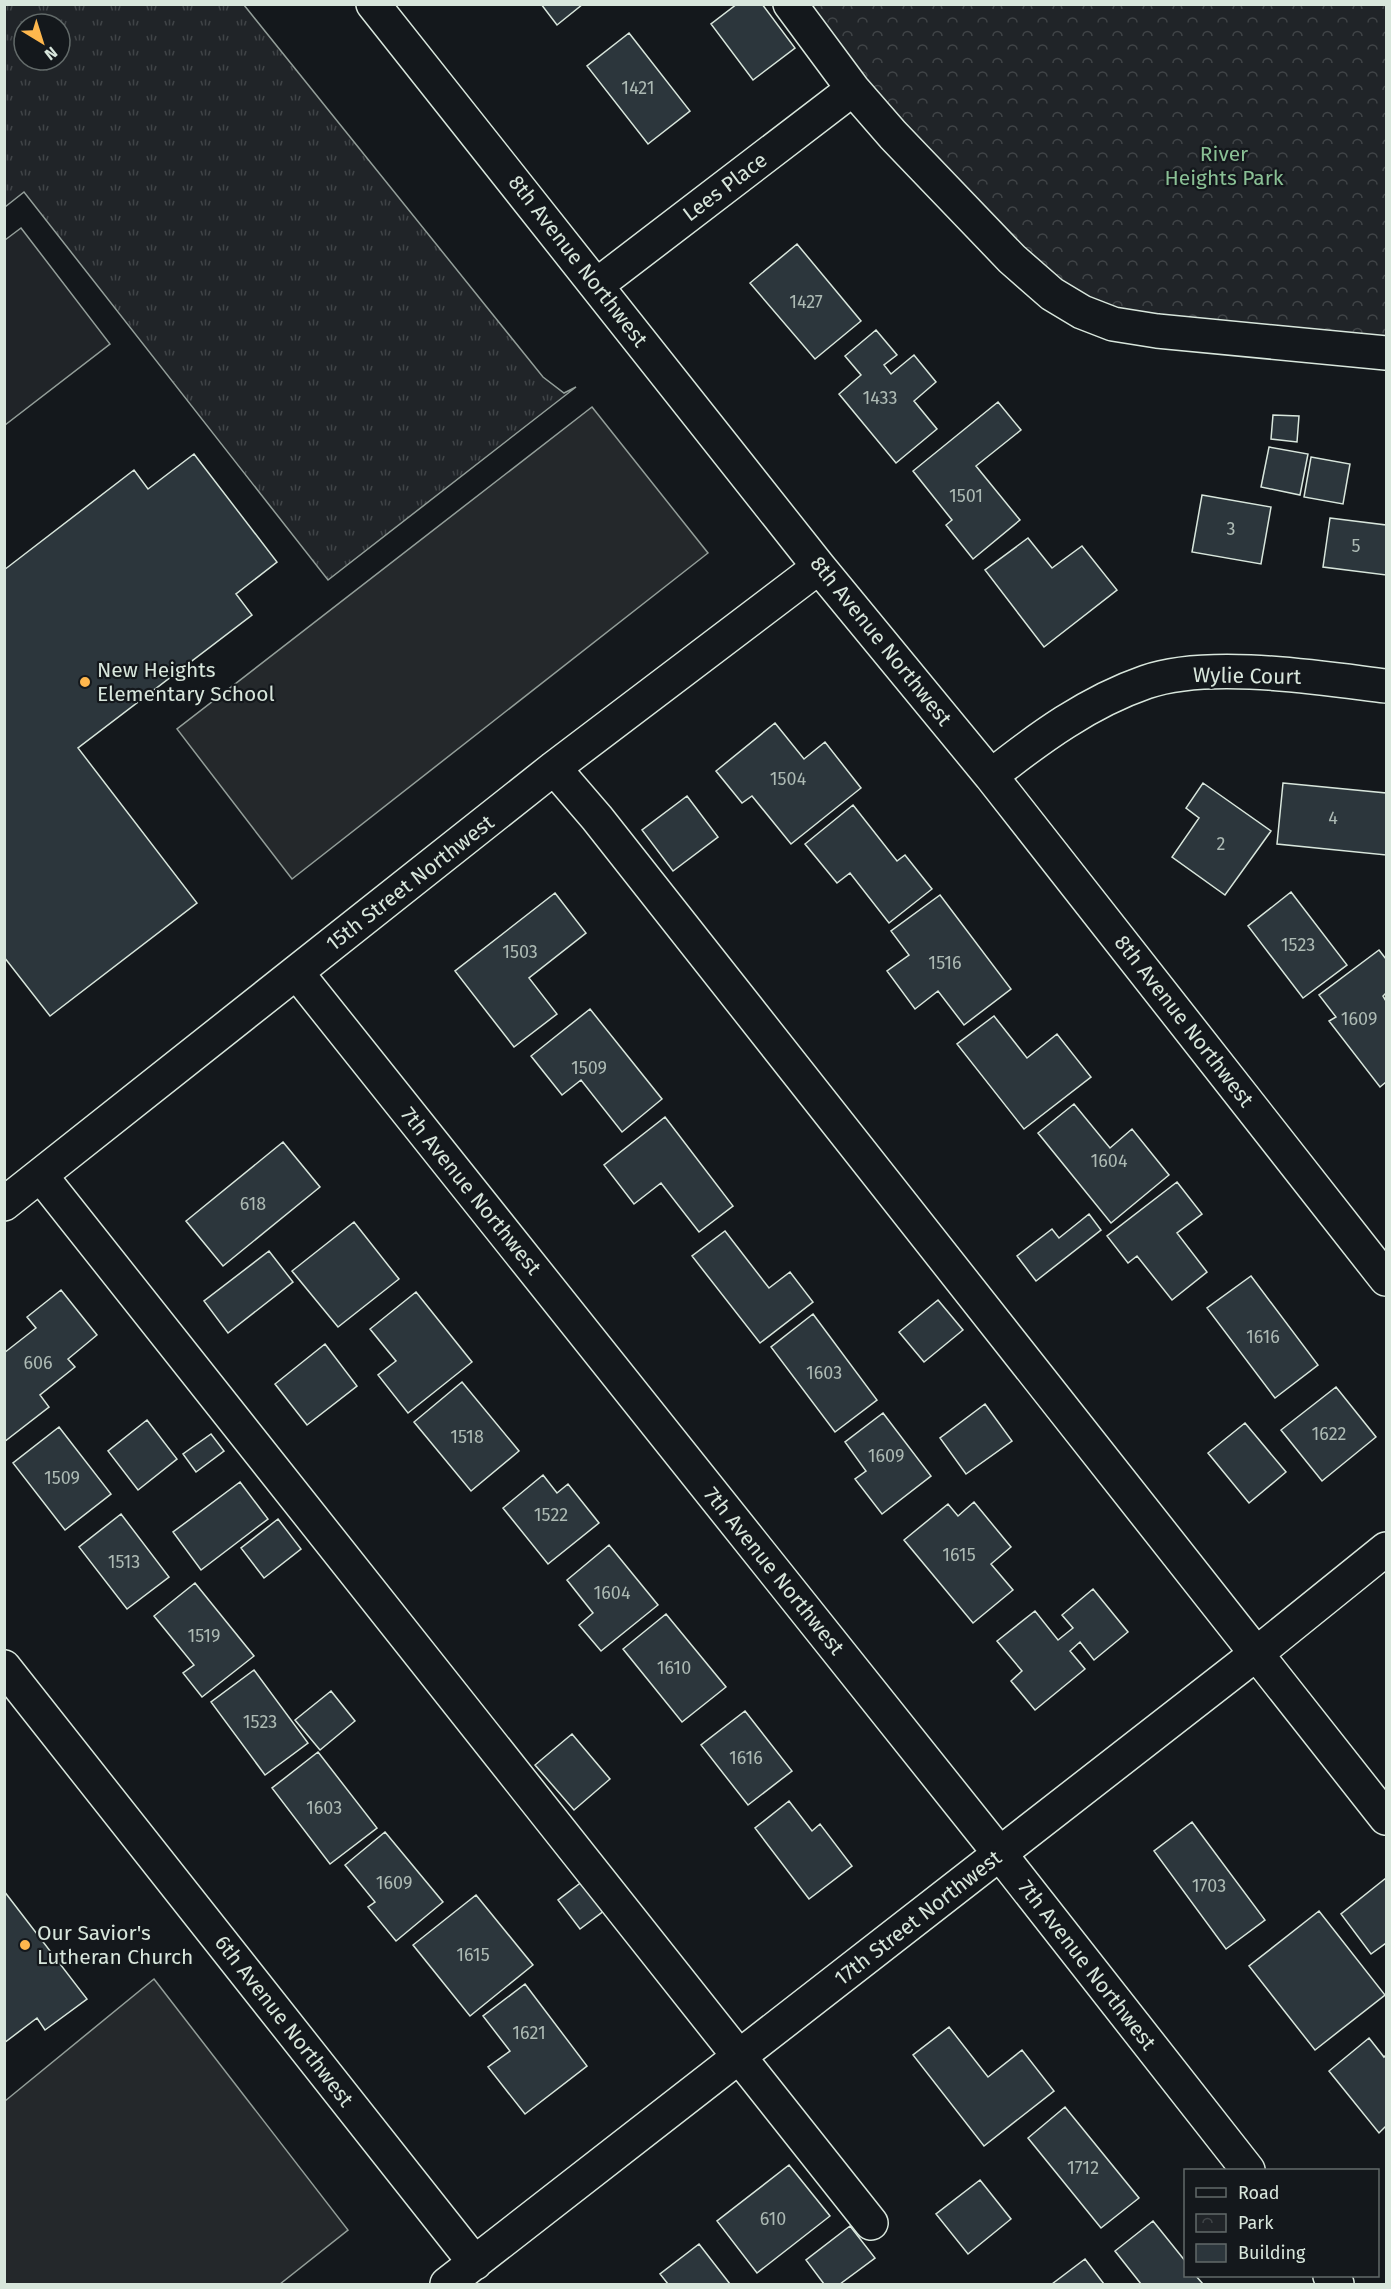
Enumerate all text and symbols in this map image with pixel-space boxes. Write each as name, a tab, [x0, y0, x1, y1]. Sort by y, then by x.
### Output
north arrow	[12, 12, 72, 72]
text: N	[41, 43, 61, 64]
house number: 1421	[621, 77, 655, 99]
park label: River Heights Park	[1164, 141, 1284, 191]
street label: Lees Place	[678, 147, 772, 227]
street label: 8th Avenue Northwest	[503, 170, 653, 352]
house number: 1427	[789, 291, 823, 313]
house number: 1433	[862, 387, 898, 409]
house number: 1501	[949, 485, 983, 507]
house number: 3	[1227, 518, 1235, 540]
house number: 5	[1351, 535, 1361, 557]
street label: 8th Avenue Northwest	[805, 551, 958, 731]
place label: New Heights Elementary School	[97, 657, 275, 707]
street label: Wylie Court	[1193, 662, 1302, 690]
marker: New Heights Elementary School	[78, 675, 92, 689]
house number: 1504	[770, 768, 807, 790]
house number: 4	[1328, 807, 1338, 829]
street label: 15th Street Northwest	[321, 809, 499, 957]
house number: 2	[1217, 833, 1226, 855]
street label: 8th Avenue Northwest	[1109, 930, 1259, 1112]
house number: 1523	[1281, 934, 1315, 956]
house number: 1503	[502, 941, 538, 963]
house number: 1516	[928, 952, 962, 974]
house number: 1609	[1341, 1008, 1377, 1030]
house number: 1509	[571, 1057, 607, 1079]
street label: 7th Avenue Northwest	[395, 1102, 547, 1281]
house number: 1604	[1090, 1150, 1128, 1172]
house number: 618	[240, 1193, 266, 1215]
house number: 1616	[1246, 1326, 1280, 1348]
house number: 606	[23, 1352, 53, 1374]
house number: 1603	[806, 1362, 842, 1384]
house number: 1622	[1312, 1423, 1347, 1445]
house number: 1518	[450, 1426, 484, 1448]
house number: 1609	[868, 1445, 904, 1467]
house number: 1509	[44, 1467, 80, 1489]
street label: 7th Avenue Northwest	[698, 1482, 850, 1661]
house number: 1522	[534, 1504, 568, 1526]
house number: 1615	[942, 1544, 976, 1566]
house number: 1513	[108, 1551, 140, 1573]
house number: 1604	[593, 1582, 631, 1604]
house number: 1519	[187, 1625, 221, 1647]
house number: 1610	[657, 1657, 691, 1679]
house number: 1523	[243, 1711, 277, 1733]
house number: 1616	[729, 1747, 763, 1769]
house number: 1603	[306, 1797, 342, 1819]
street label: 17th Street Northwest	[829, 1844, 1007, 1991]
house number: 1609	[376, 1872, 412, 1894]
street label: 7th Avenue Northwest	[1013, 1875, 1162, 2055]
house number: 1703	[1192, 1875, 1226, 1897]
place label: Our Savior's Lutheran Church	[37, 1920, 193, 1970]
street label: 6th Avenue Northwest	[209, 1930, 359, 2112]
marker: Our Savior's Lutheran Church	[18, 1938, 32, 1952]
house number: 1615	[456, 1944, 490, 1966]
house number: 1621	[512, 2022, 546, 2044]
house number: 1712	[1067, 2157, 1099, 2179]
legend	[1184, 2169, 1379, 2277]
text: Road	[1238, 2182, 1280, 2204]
house number: 610	[760, 2208, 786, 2230]
text: Park	[1238, 2212, 1274, 2234]
text: Building	[1238, 2242, 1306, 2264]

